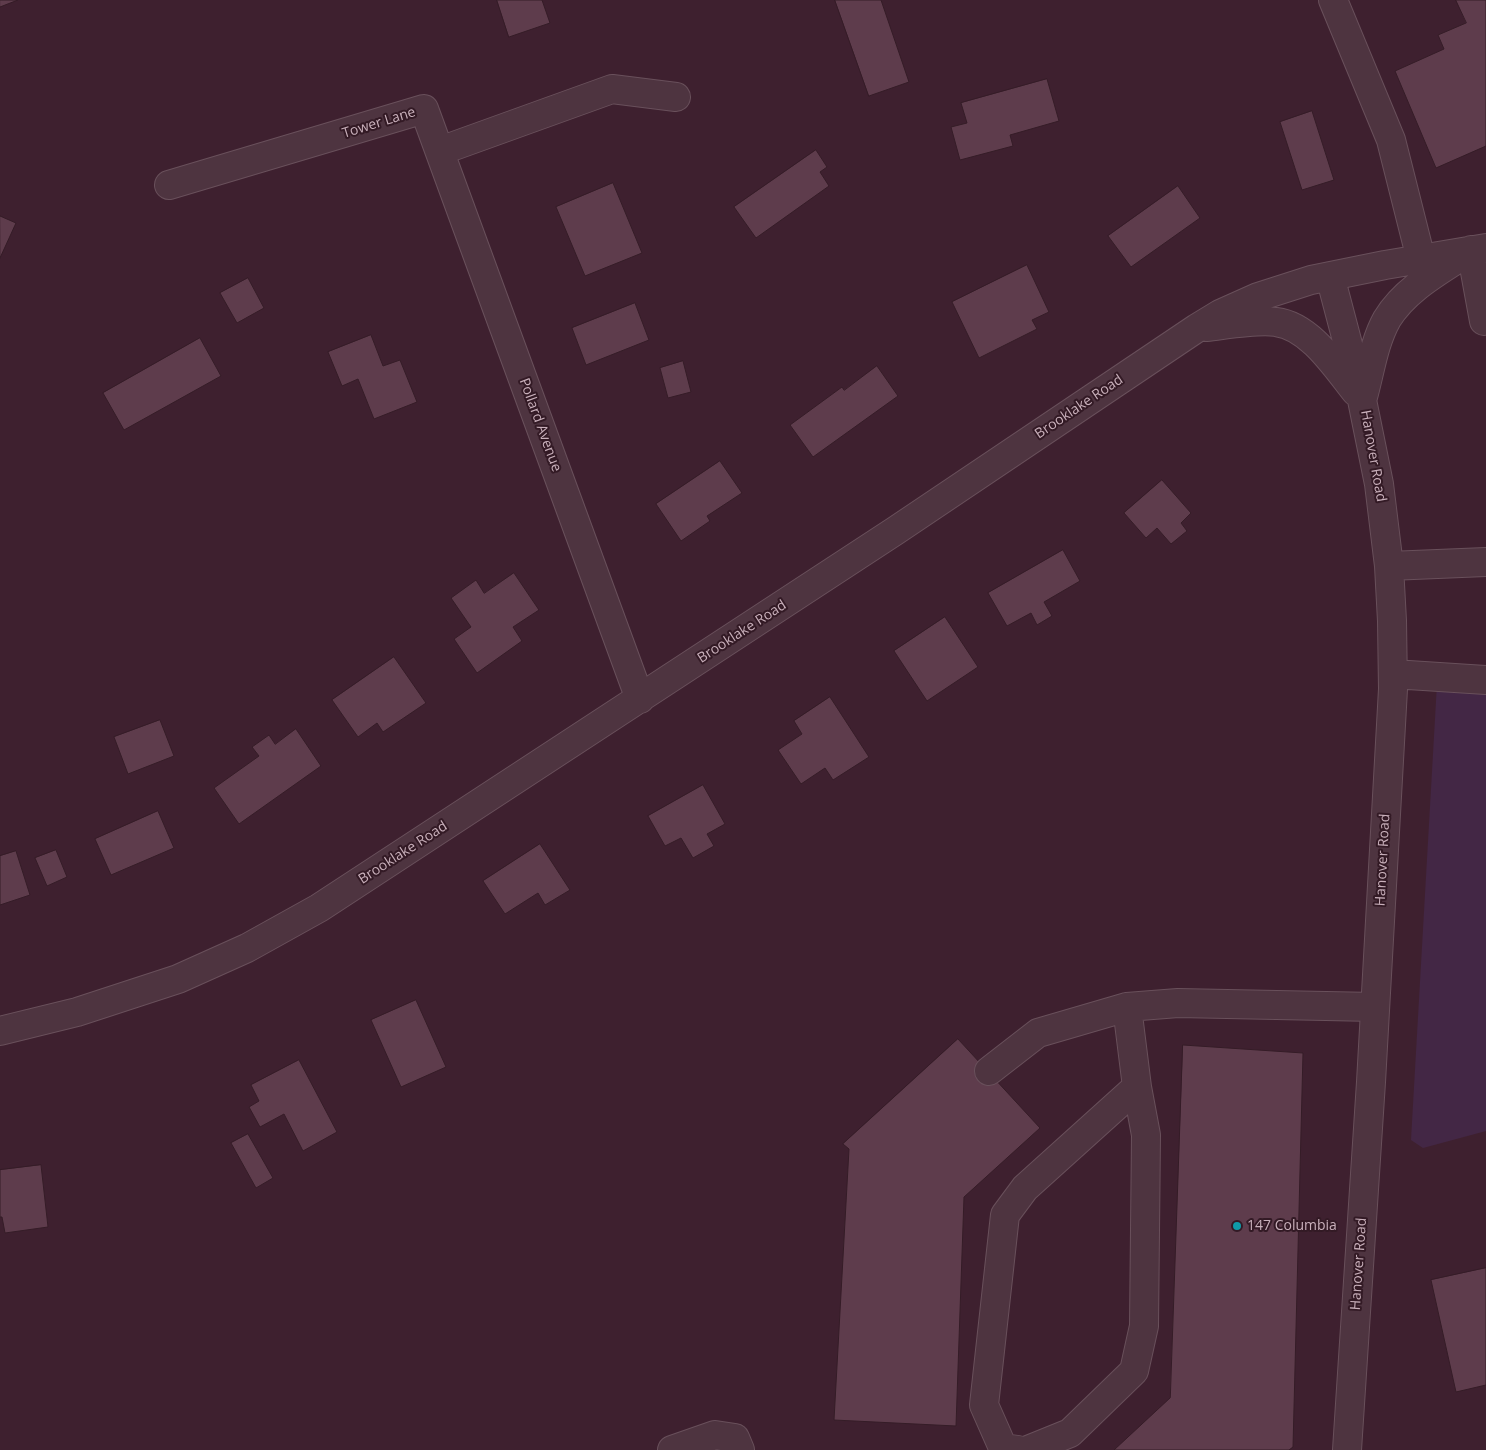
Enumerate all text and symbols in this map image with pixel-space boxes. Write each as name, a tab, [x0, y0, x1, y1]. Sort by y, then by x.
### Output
street label: Tower Lane	[340, 104, 418, 142]
street label: Brooklake Road	[1032, 371, 1126, 443]
street label: Pollard Avenue	[515, 376, 565, 474]
street label: Hanover Road	[1357, 409, 1389, 503]
street label: Brooklake Road	[694, 597, 790, 667]
street label: Hanover Road	[1372, 813, 1394, 907]
street label: Brooklake Road	[355, 818, 451, 888]
street label: Hanover Road	[1347, 1217, 1371, 1311]
place label: 147 Columbia	[1247, 1218, 1337, 1234]
marker: 147 Columbia	[1231, 1220, 1243, 1232]

